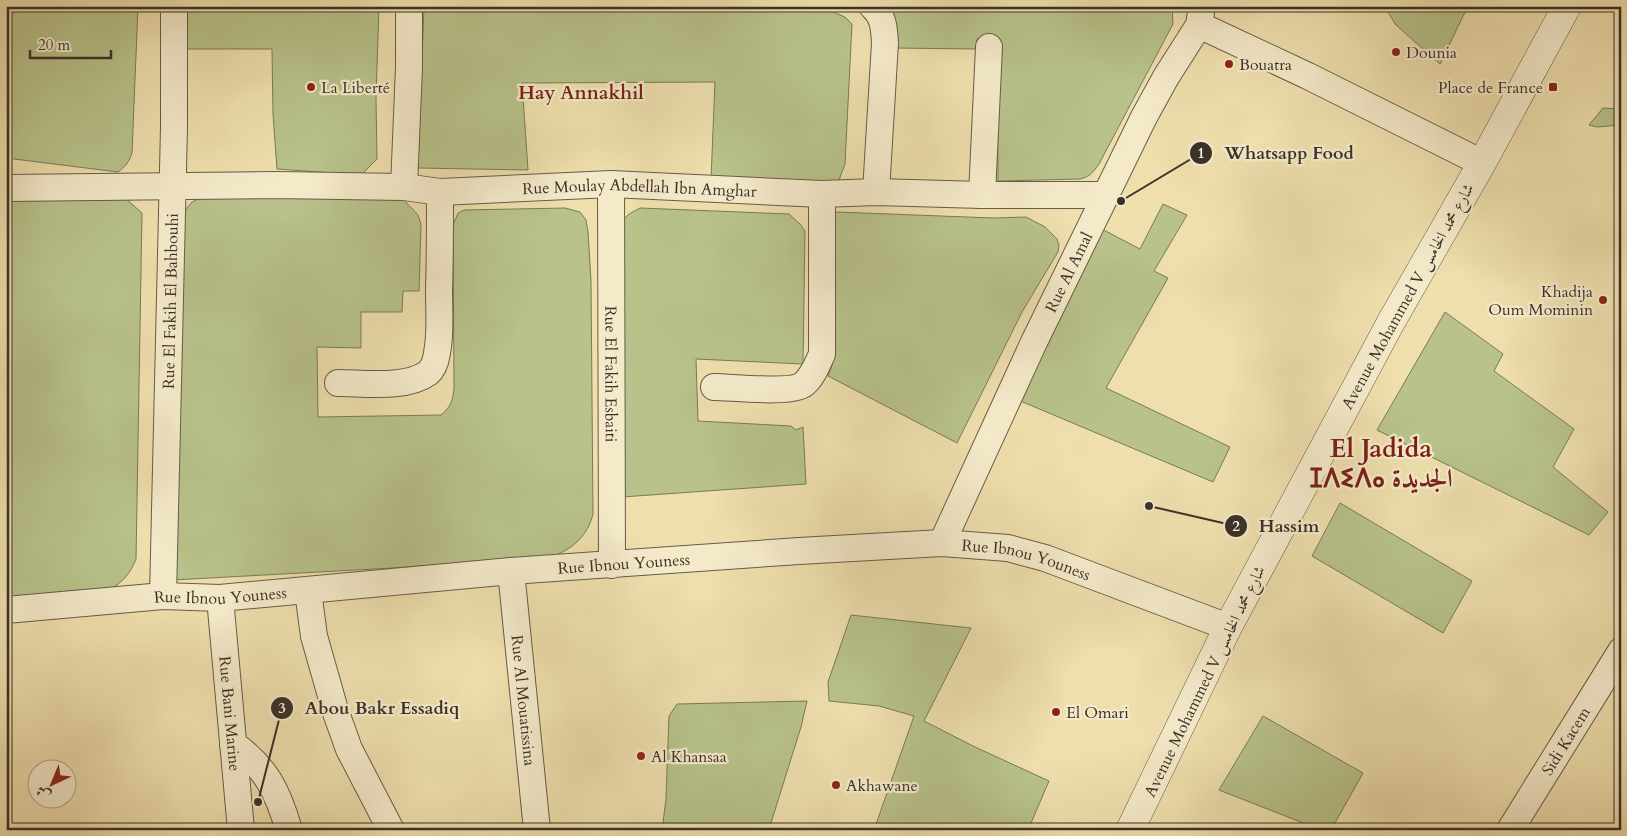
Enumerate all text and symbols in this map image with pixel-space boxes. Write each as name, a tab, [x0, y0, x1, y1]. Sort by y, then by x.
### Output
scale bar	[30, 28, 111, 60]
text: 20 m	[38, 35, 70, 55]
place label: Dounia	[1406, 42, 1457, 64]
marker: Dounia	[1390, 46, 1402, 58]
place label: Bouatra	[1239, 54, 1292, 76]
marker: Bouatra	[1223, 58, 1235, 70]
place label: La Liberté	[321, 77, 390, 99]
place label: Place de France	[1438, 77, 1543, 99]
district label: Hay Annakhil	[518, 80, 644, 106]
marker: La Liberté	[305, 81, 317, 93]
marker: Place de France	[1547, 81, 1559, 93]
callout: Whatsapp Food	[1189, 137, 1363, 170]
text: Whatsapp Food	[1223, 141, 1354, 166]
text: 1	[1197, 143, 1205, 163]
street label: Rue Moulay Abdellah Ibn Amghar	[522, 174, 757, 203]
street label: Avenue Mohammed V شارع محمد الخامس	[1336, 180, 1481, 414]
street label: Rue El Fakih El Bahbouhi	[158, 212, 184, 389]
street label: Rue Al Amal	[1040, 228, 1098, 316]
place label: Khadija Oum Mominin	[1488, 281, 1593, 321]
marker: Khadija Oum Mominin	[1597, 294, 1609, 306]
street label: Rue El Fakih Esbaiti	[599, 306, 622, 443]
district label: El Jadida ⵊⴷⵉⴷⴰ الجديدة	[1309, 431, 1453, 496]
callout: Hassim	[1223, 509, 1329, 542]
text: Hassim	[1259, 514, 1320, 539]
text: 2	[1232, 516, 1240, 536]
street label: Rue Ibnou Youness	[961, 535, 1093, 586]
street label: Rue Ibnou Youness	[557, 549, 691, 580]
street label: Avenue Mohammed V شارع محمد الخامس	[1139, 562, 1272, 802]
street label: Rue Ibnou Youness	[153, 582, 288, 610]
street label: Rue Al Mouatissina	[505, 634, 541, 767]
street label: Rue Bani Marine	[213, 655, 246, 772]
callout: Abou Bakr Essadiq	[270, 692, 469, 725]
text: Abou Bakr Essadiq	[305, 696, 460, 721]
text: 3	[278, 698, 286, 718]
place label: El Omari	[1066, 702, 1129, 724]
street label: Sidi Kacem	[1537, 702, 1596, 780]
marker: El Omari	[1050, 706, 1062, 718]
place label: Al Khansaa	[651, 746, 727, 768]
marker: Al Khansaa	[635, 750, 647, 762]
north arrow	[28, 758, 78, 808]
place label: Akhawane	[846, 775, 918, 797]
marker: Akhawane	[830, 779, 842, 791]
text: ش	[32, 781, 55, 805]

